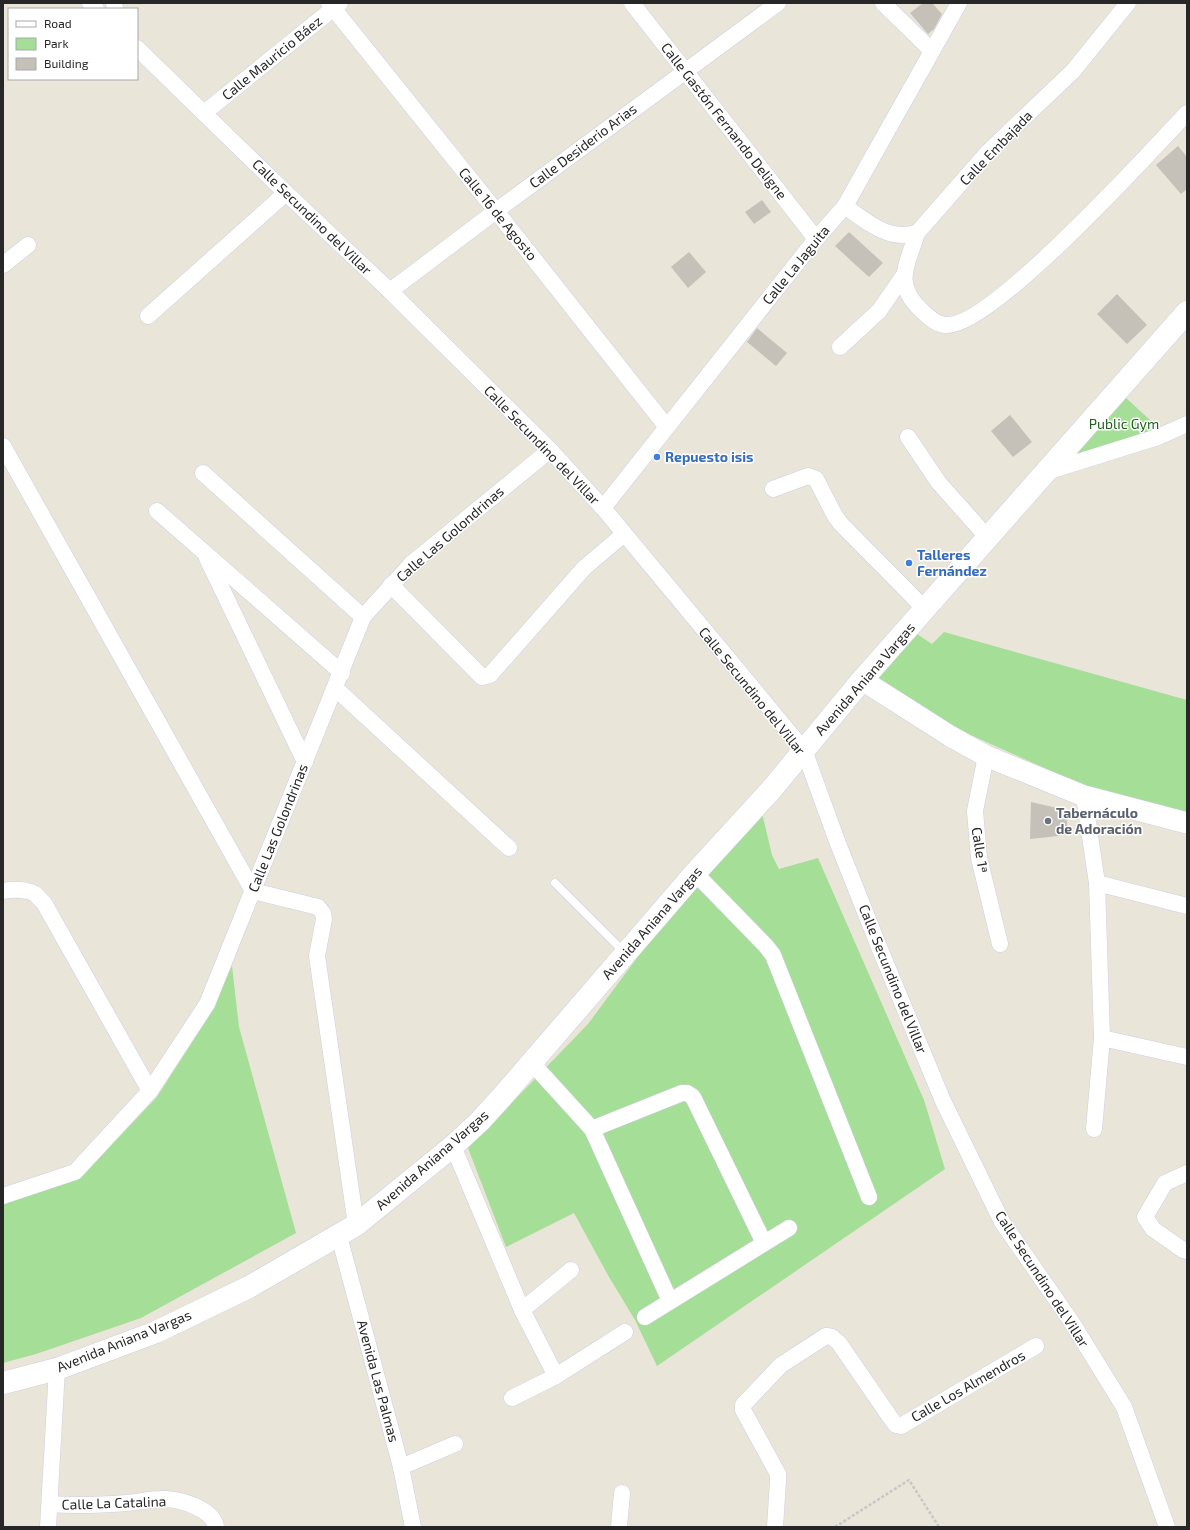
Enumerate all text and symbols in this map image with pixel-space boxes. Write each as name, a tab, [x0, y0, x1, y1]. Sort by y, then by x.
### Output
legend	[8, 8, 138, 80]
street label: Calle Mauricio Báez	[218, 12, 325, 103]
text: Road	[44, 16, 72, 30]
text: Park	[44, 36, 69, 50]
street label: Calle Gastón Fernando Deligne	[658, 39, 791, 202]
text: Building	[44, 56, 89, 70]
street label: Calle Desiderio Arias	[526, 100, 640, 192]
street label: Calle Embajada	[956, 107, 1036, 189]
street label: Calle Secundino del Villar	[249, 155, 376, 278]
street label: Calle 16 de Agosto	[456, 164, 541, 264]
street label: Calle La Jaguita	[758, 222, 833, 308]
street label: Calle Secundino del Villar	[481, 381, 604, 508]
park label: Public Gym	[1089, 415, 1159, 432]
place label: Repuesto isis	[665, 448, 754, 465]
marker: Repuesto isis	[652, 452, 662, 462]
street label: Calle Las Golondrinas	[392, 482, 507, 585]
place label: Talleres Fernández	[917, 546, 987, 579]
marker: Talleres Fernández	[904, 558, 914, 568]
street label: Avenida Aniana Vargas	[811, 619, 918, 739]
street label: Calle Secundino del Villar	[696, 623, 809, 758]
street label: Calle Las Golondrinas	[244, 761, 311, 894]
place label: Tabernáculo de Adoración	[1056, 804, 1142, 837]
marker: Tabernáculo de Adoración	[1043, 816, 1053, 826]
street label: Calle 1ª	[968, 826, 993, 874]
street label: Avenida Aniana Vargas	[598, 863, 705, 983]
street label: Calle Secundino del Villar	[856, 902, 931, 1056]
street label: Avenida Aniana Vargas	[372, 1106, 492, 1213]
street label: Calle Secundino del Villar	[992, 1207, 1093, 1351]
street label: Avenida Aniana Vargas	[54, 1306, 194, 1375]
street label: Avenida Las Palmas	[354, 1318, 403, 1444]
street label: Calle Los Almendros	[908, 1346, 1028, 1425]
street label: Calle La Catalina	[61, 1492, 167, 1513]

